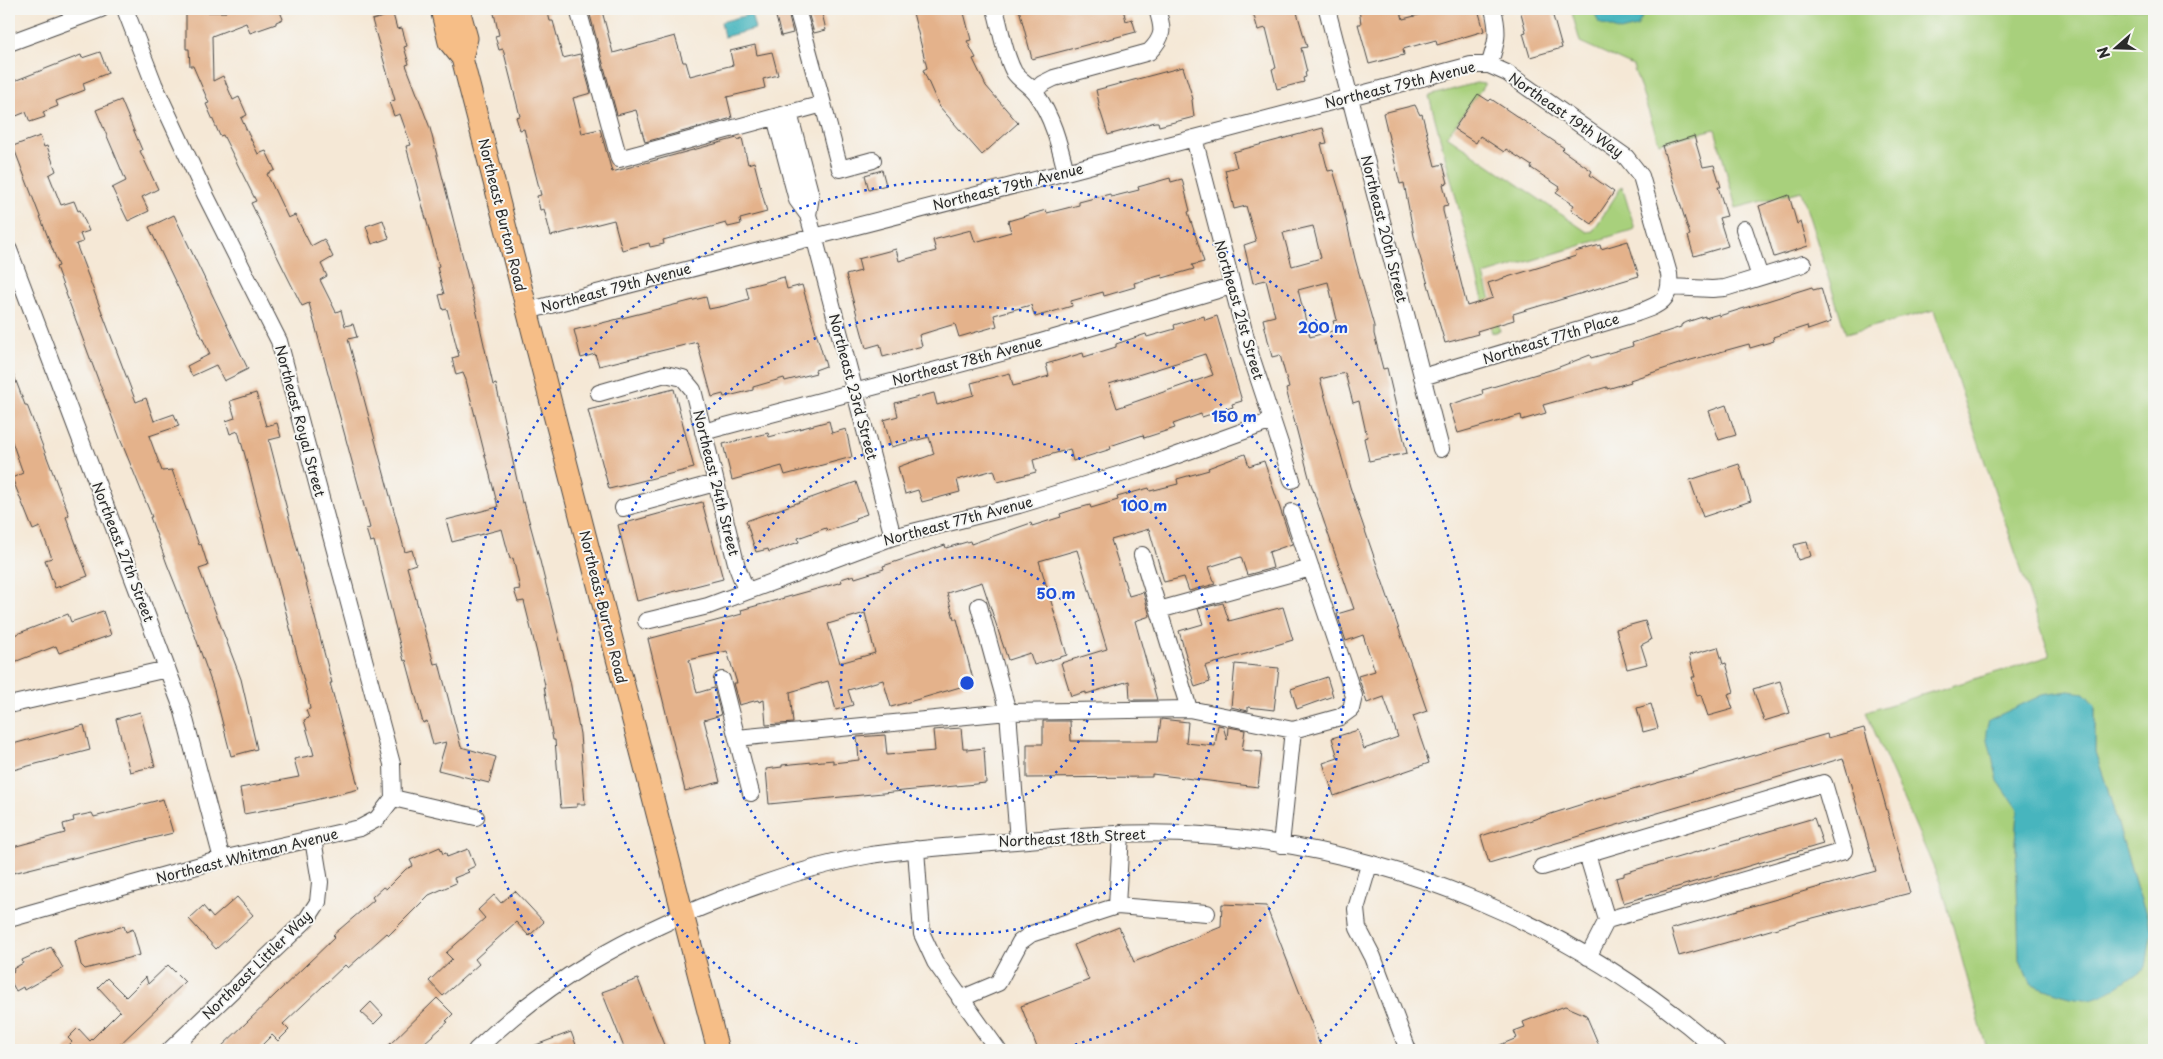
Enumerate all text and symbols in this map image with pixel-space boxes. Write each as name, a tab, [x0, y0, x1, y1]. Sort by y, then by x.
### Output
north arrow	[2090, 22, 2140, 72]
text: N	[2092, 44, 2115, 61]
street label: Northeast 79th Avenue	[1322, 56, 1478, 113]
street label: Northeast 19th Way	[1505, 67, 1628, 162]
street label: Northeast Burton Road	[473, 136, 532, 294]
street label: Northeast 20th Street	[1356, 153, 1413, 305]
street label: Northeast 79th Avenue	[930, 158, 1086, 215]
street label: Northeast 21st Street	[1209, 238, 1270, 382]
street label: Northeast 79th Avenue	[538, 257, 694, 318]
street label: Northeast 77th Place	[1480, 308, 1622, 369]
street label: Northeast 23rd Street	[824, 311, 883, 463]
text: 200 m	[1298, 315, 1348, 338]
street label: Northeast 78th Avenue	[890, 330, 1045, 391]
street label: Northeast Royal Street	[270, 343, 331, 499]
text: 150 m	[1211, 404, 1257, 427]
street label: Northeast 24th Street	[688, 408, 745, 558]
street label: Northeast 27th Street	[87, 479, 160, 625]
street label: Northeast 77th Avenue	[881, 490, 1035, 551]
text: 100 m	[1121, 493, 1167, 516]
street label: Northeast Burton Road	[574, 528, 633, 686]
text: 50 m	[1037, 581, 1075, 604]
centre of rings	[958, 674, 976, 692]
street label: Northeast Whitman Avenue	[154, 823, 340, 888]
street label: Northeast 18th Street	[998, 823, 1146, 852]
street label: Northeast Littler Way	[197, 905, 316, 1024]

